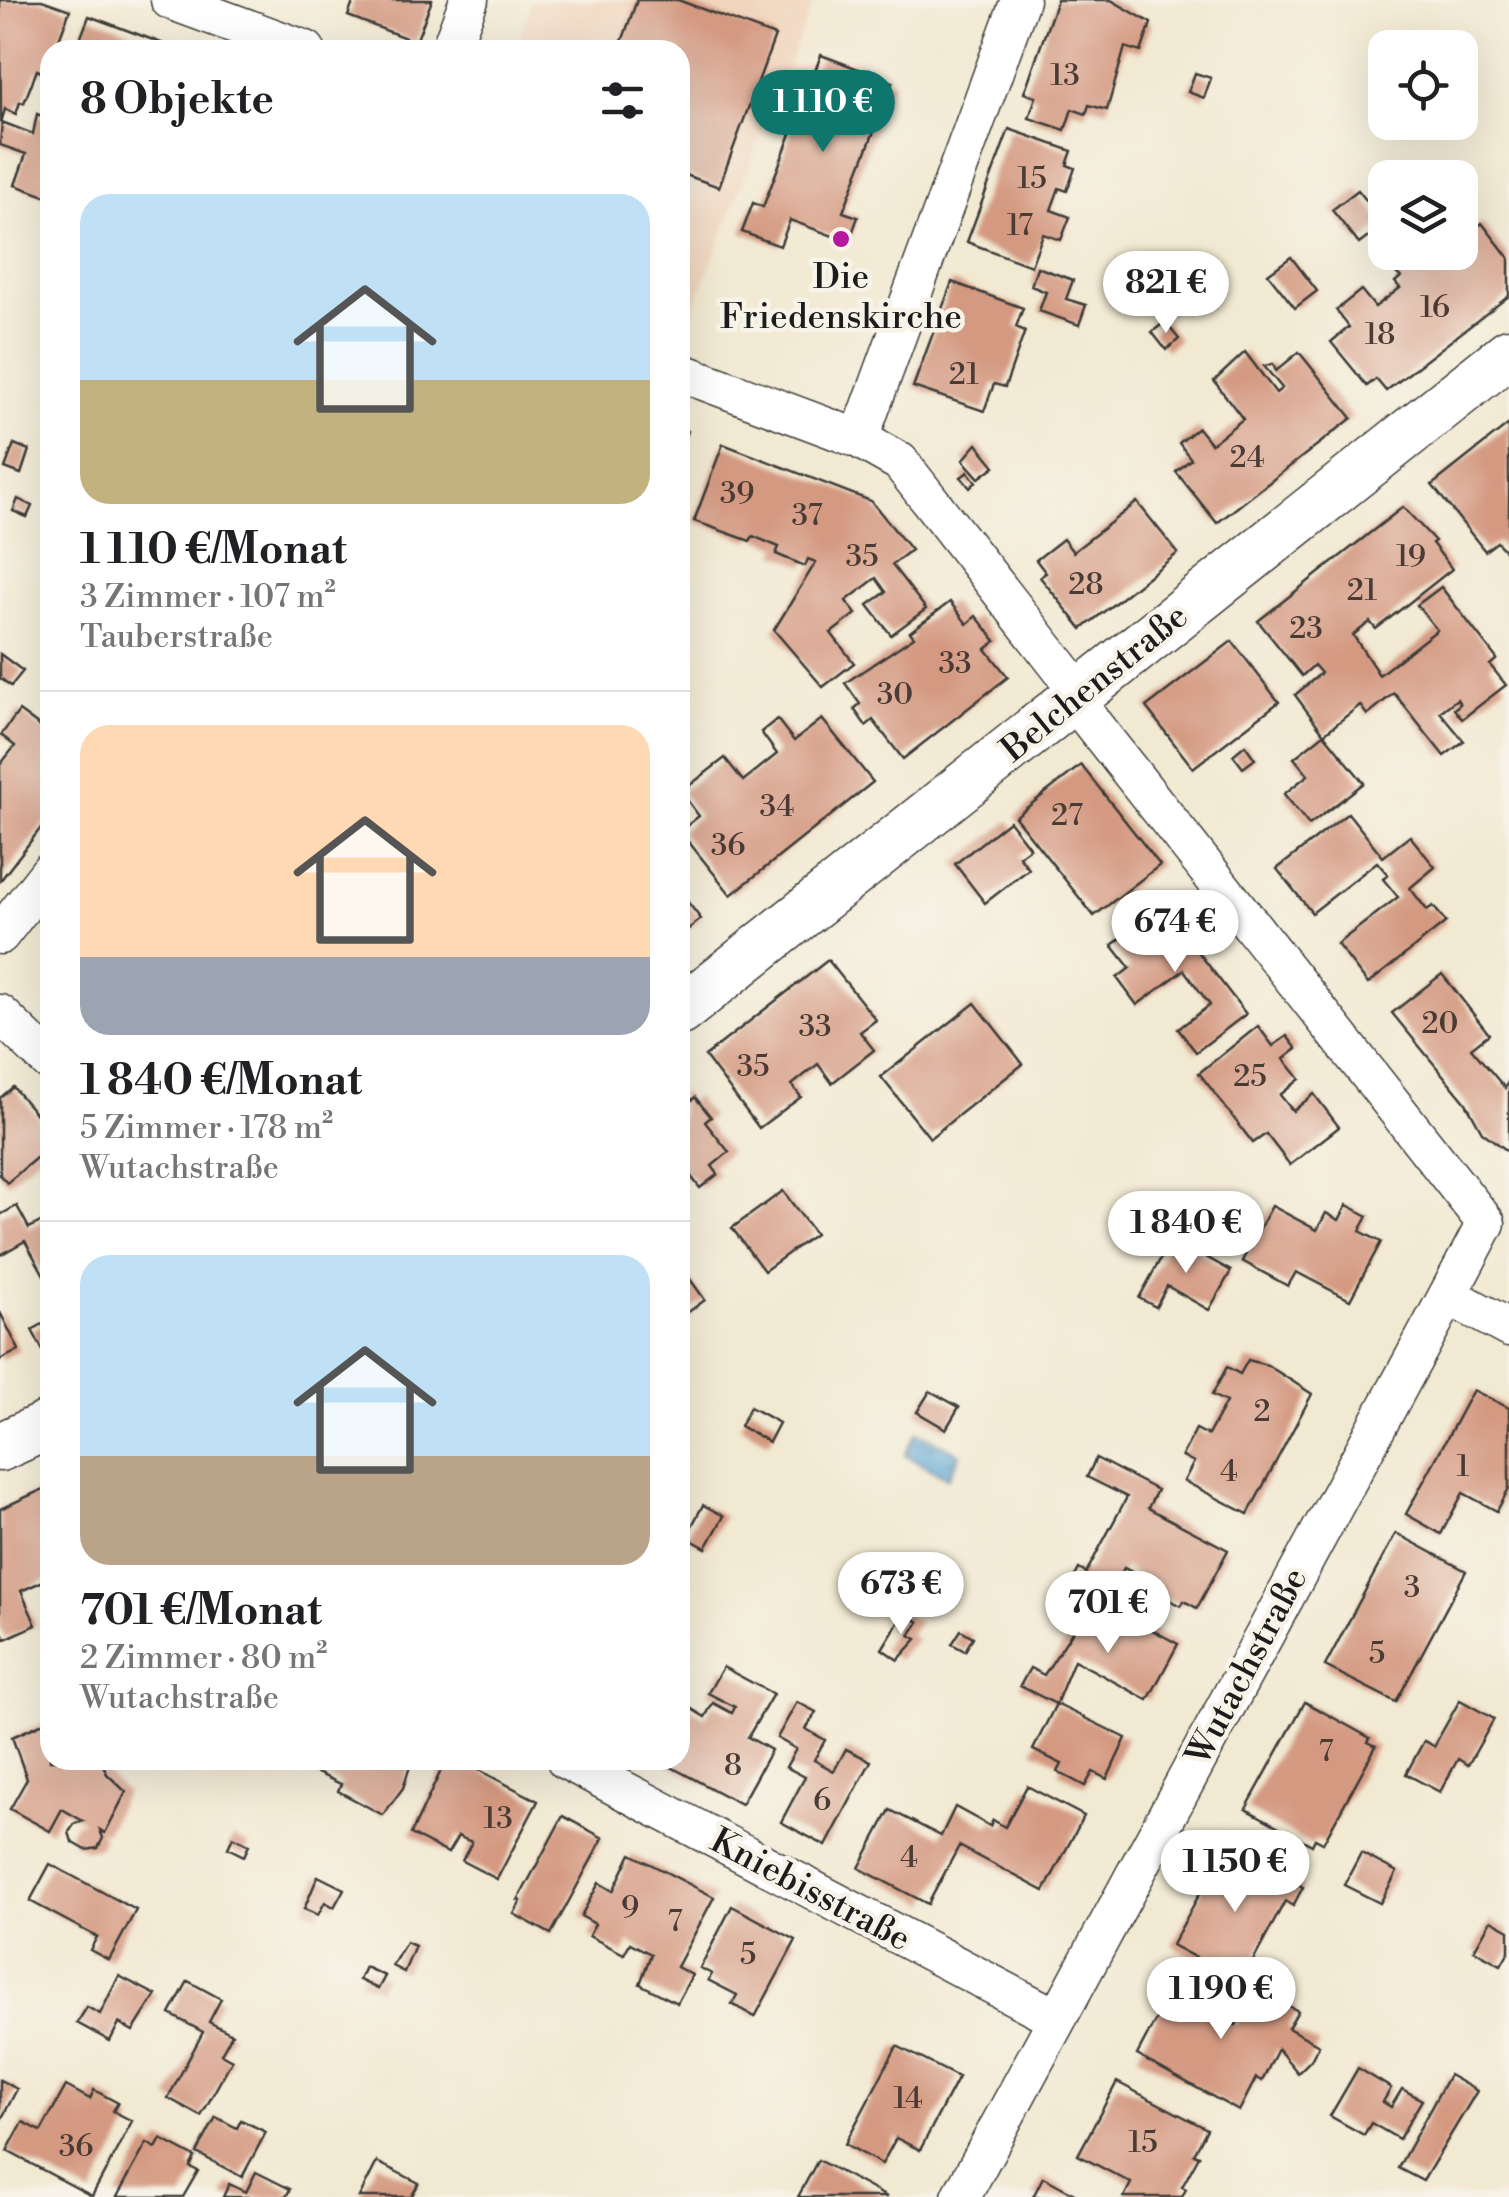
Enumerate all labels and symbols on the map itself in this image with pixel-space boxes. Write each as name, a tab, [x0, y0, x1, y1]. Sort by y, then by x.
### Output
house number: 13	[1050, 57, 1080, 95]
pin: 1 110 €	[731, 70, 915, 155]
house number: 15	[1017, 160, 1047, 198]
house number: 17	[1007, 207, 1033, 245]
marker: Die Friedenskirche	[830, 228, 852, 250]
pin: 821 €	[1096, 251, 1236, 336]
place label: Die Friedenskirche	[720, 256, 962, 339]
house number: 16	[1420, 289, 1450, 327]
house number: 18	[1365, 316, 1395, 354]
house number: 21	[949, 356, 979, 394]
house number: 24	[1229, 439, 1265, 477]
house number: 39	[720, 475, 754, 513]
house number: 37	[791, 497, 823, 535]
house number: 35	[845, 538, 879, 576]
house number: 19	[1396, 538, 1426, 576]
house number: 28	[1068, 566, 1104, 604]
house number: 21	[1347, 572, 1377, 610]
street label: Belchenstraße	[992, 595, 1197, 772]
house number: 23	[1289, 610, 1323, 648]
house number: 33	[938, 645, 972, 683]
house number: 30	[877, 676, 913, 714]
house number: 34	[760, 788, 794, 826]
house number: 27	[1051, 797, 1083, 835]
house number: 36	[711, 827, 745, 865]
pin: 674 €	[1105, 890, 1245, 975]
house number: 20	[1422, 1005, 1459, 1043]
house number: 33	[798, 1008, 832, 1046]
house number: 35	[736, 1048, 770, 1086]
house number: 25	[1233, 1058, 1267, 1096]
pin: 1 840 €	[1094, 1191, 1278, 1276]
house number: 2	[1253, 1393, 1271, 1431]
house number: 1	[1457, 1448, 1470, 1486]
house number: 4	[1220, 1453, 1238, 1491]
pin: 673 €	[831, 1552, 971, 1637]
street label: Wutachstraße	[1177, 1561, 1317, 1774]
house number: 3	[1404, 1569, 1420, 1607]
pin: 701 €	[1038, 1571, 1178, 1656]
house number: 5	[1369, 1635, 1385, 1673]
house number: 7	[1318, 1733, 1334, 1771]
house number: 8	[724, 1747, 742, 1785]
house number: 6	[813, 1782, 831, 1820]
house number: 13	[483, 1800, 513, 1838]
street label: Kniebisstraße	[703, 1820, 918, 1961]
pin: 1 150 €	[1143, 1830, 1327, 1915]
house number: 4	[900, 1839, 918, 1877]
house number: 9	[621, 1889, 639, 1927]
house number: 7	[667, 1903, 683, 1941]
house number: 5	[740, 1936, 756, 1974]
pin: 1 190 €	[1129, 1957, 1313, 2042]
house number: 14	[893, 2080, 923, 2118]
house number: 15	[1128, 2124, 1158, 2162]
house number: 36	[59, 2128, 93, 2166]

